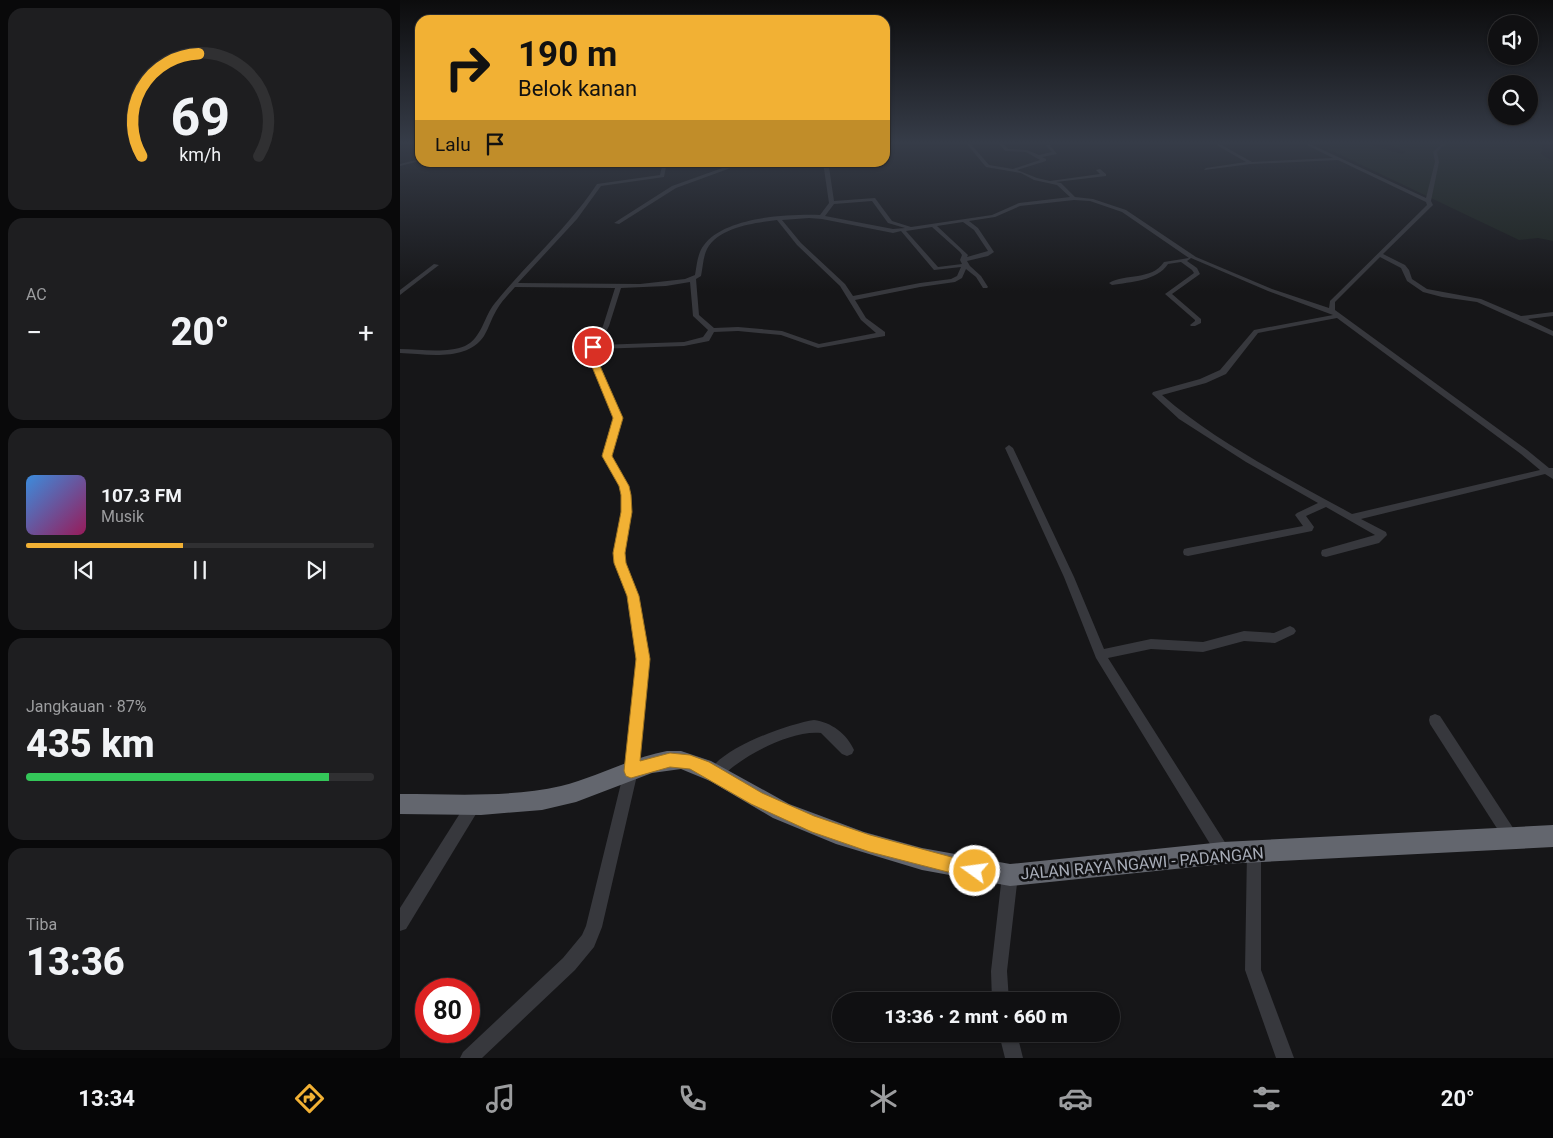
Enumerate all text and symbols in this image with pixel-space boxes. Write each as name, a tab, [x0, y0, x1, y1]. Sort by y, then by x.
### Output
map controls	[1488, 15, 1538, 125]
button: sound	[1488, 15, 1538, 65]
text: 190 m	[518, 34, 617, 75]
icon: right	[435, 35, 500, 100]
button: search	[1488, 75, 1538, 125]
text: Belok kanan	[518, 76, 637, 101]
text: 69	[170, 87, 230, 148]
icon: arrive	[481, 130, 509, 158]
text: Lalu	[435, 133, 471, 156]
text: km/h	[179, 144, 221, 165]
text: AC	[26, 285, 47, 304]
text: 20°	[171, 310, 229, 354]
text: −	[26, 316, 42, 349]
text: +	[358, 316, 374, 349]
pin	[572, 326, 614, 368]
icon: arrive	[579, 333, 607, 361]
text: 107.3 FM	[101, 484, 182, 507]
text: Musik	[101, 507, 144, 526]
icon: previous	[70, 556, 98, 584]
icon: pause	[186, 556, 214, 584]
icon: next	[302, 556, 330, 584]
text: Jangkauan · 87%	[26, 697, 146, 716]
text: 435 km	[26, 722, 155, 766]
street label: JALAN RAYA NGAWI - PADANGAN	[1020, 843, 1264, 884]
position arrow	[948, 844, 1000, 896]
text: Tiba	[26, 915, 57, 934]
text: 13:36	[26, 940, 125, 984]
speed limit sign: 80	[415, 978, 480, 1043]
text: 13:36 · 2 mnt · 660 m	[884, 1005, 1068, 1028]
icon: directions	[292, 1081, 327, 1116]
icon: music	[483, 1081, 518, 1116]
icon: phone	[675, 1081, 710, 1116]
icon: climate	[866, 1081, 901, 1116]
icon: car	[1058, 1081, 1093, 1116]
icon: filters	[1249, 1081, 1284, 1116]
text: 13:34	[78, 1086, 135, 1111]
text: 20°	[1441, 1086, 1475, 1111]

